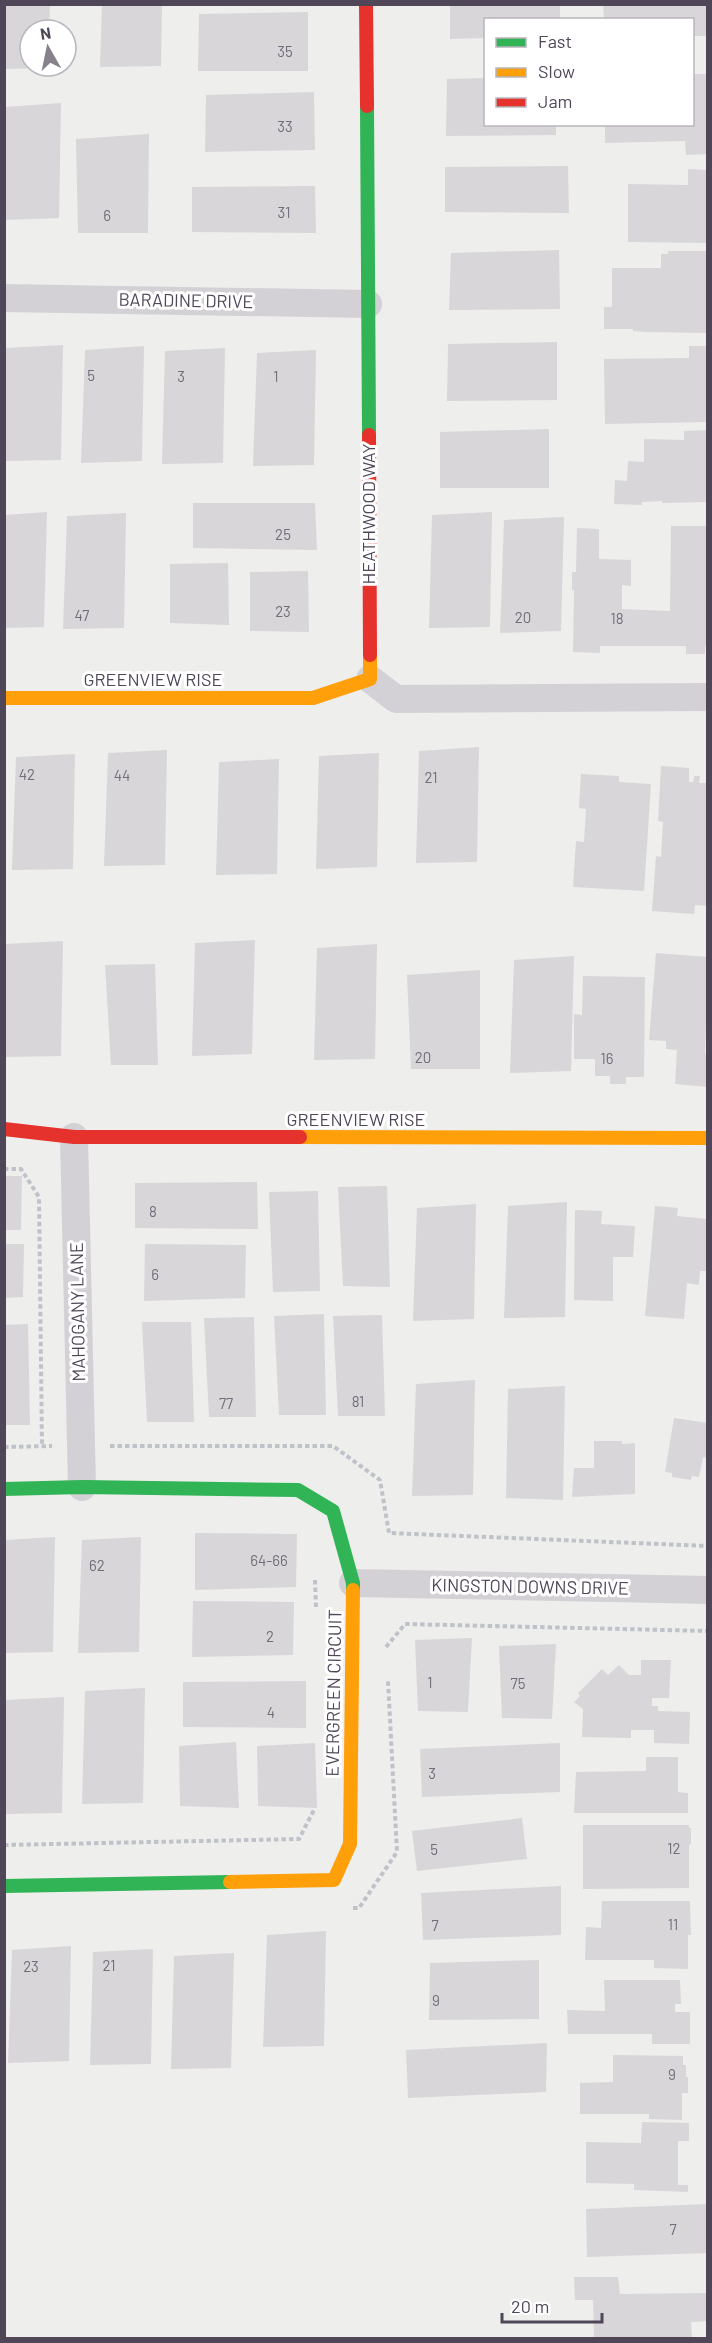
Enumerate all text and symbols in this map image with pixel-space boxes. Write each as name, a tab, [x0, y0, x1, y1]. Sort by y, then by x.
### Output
north arrow	[18, 18, 78, 78]
legend	[484, 18, 694, 126]
text: N	[39, 22, 52, 43]
text: Fast	[538, 30, 572, 52]
house number: 35	[277, 42, 293, 60]
text: Slow	[538, 60, 575, 82]
text: Jam	[538, 90, 572, 112]
house number: 33	[277, 117, 293, 135]
house number: 31	[278, 203, 290, 221]
house number: 6	[103, 206, 111, 224]
street label: BARADINE DRIVE	[119, 288, 254, 312]
house number: 5	[87, 366, 95, 384]
house number: 3	[177, 367, 185, 385]
house number: 1	[273, 367, 279, 385]
street label: HEATHWOOD WAY	[357, 444, 379, 584]
house number: 25	[275, 525, 291, 543]
house number: 23	[275, 602, 291, 620]
house number: 47	[75, 606, 89, 624]
house number: 20	[515, 608, 531, 626]
house number: 18	[610, 609, 624, 627]
street label: GREENVIEW RISE	[84, 668, 222, 690]
house number: 42	[19, 765, 35, 783]
house number: 44	[114, 766, 130, 784]
house number: 21	[424, 768, 438, 786]
house number: 20	[415, 1048, 431, 1066]
house number: 16	[601, 1049, 613, 1067]
street label: GREENVIEW RISE	[287, 1108, 425, 1130]
house number: 8	[149, 1202, 157, 1220]
street label: MAHOGANY LANE	[65, 1242, 89, 1382]
house number: 6	[151, 1265, 159, 1283]
house number: 81	[352, 1392, 364, 1410]
house number: 77	[219, 1394, 233, 1412]
house number: 64-66	[250, 1551, 288, 1569]
house number: 62	[89, 1556, 105, 1574]
street label: KINGSTON DOWNS DRIVE	[431, 1573, 629, 1599]
street label: EVERGREEN CIRCUIT	[321, 1609, 345, 1777]
house number: 2	[266, 1627, 274, 1645]
house number: 1	[427, 1673, 433, 1691]
house number: 75	[511, 1674, 525, 1692]
house number: 4	[267, 1703, 275, 1721]
house number: 3	[428, 1764, 436, 1782]
house number: 12	[667, 1839, 681, 1857]
house number: 5	[430, 1840, 438, 1858]
house number: 11	[668, 1915, 678, 1933]
house number: 7	[431, 1916, 439, 1934]
house number: 21	[102, 1956, 116, 1974]
house number: 23	[23, 1957, 39, 1975]
house number: 9	[432, 1991, 440, 2009]
house number: 9	[668, 2065, 676, 2083]
house number: 7	[669, 2220, 677, 2238]
scale bar	[502, 2286, 602, 2324]
text: 20 m	[511, 2295, 549, 2317]

